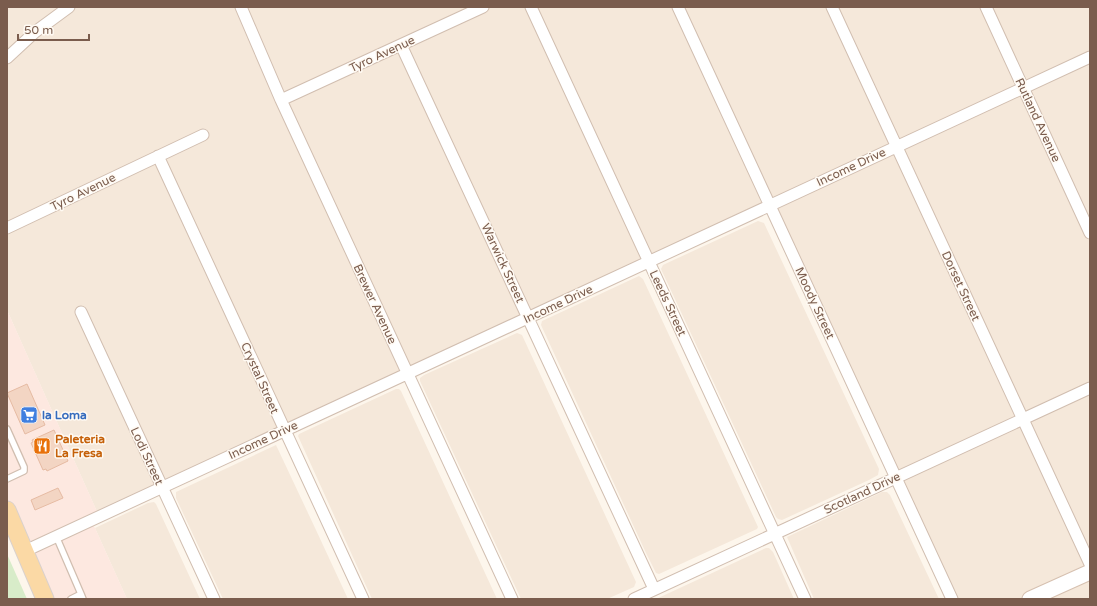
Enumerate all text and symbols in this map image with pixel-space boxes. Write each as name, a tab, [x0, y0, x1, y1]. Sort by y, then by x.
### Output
scale bar	[18, 16, 89, 42]
text: 50 m	[24, 23, 53, 37]
street label: Tyro Avenue	[347, 33, 417, 75]
street label: Rutland Avenue	[1012, 76, 1064, 164]
street label: Income Drive	[814, 145, 888, 189]
street label: Tyro Avenue	[48, 170, 118, 214]
street label: Warwick Street	[479, 221, 528, 305]
street label: Dorset Street	[939, 249, 983, 323]
street label: Brewer Avenue	[350, 262, 400, 346]
street label: Moody Street	[792, 265, 838, 341]
street label: Leeds Street	[647, 268, 690, 339]
street label: Income Drive	[521, 282, 595, 326]
street label: Crystal Street	[238, 340, 282, 416]
supermarket icon: la Loma	[19, 405, 39, 425]
place label: la Loma	[42, 408, 87, 422]
street label: Income Drive	[226, 418, 300, 462]
street label: Lodi Street	[128, 425, 167, 488]
place label: Paleteria La Fresa	[55, 432, 105, 460]
restaurant icon: Paleteria La Fresa	[32, 436, 52, 456]
street label: Scotland Drive	[821, 469, 903, 517]

